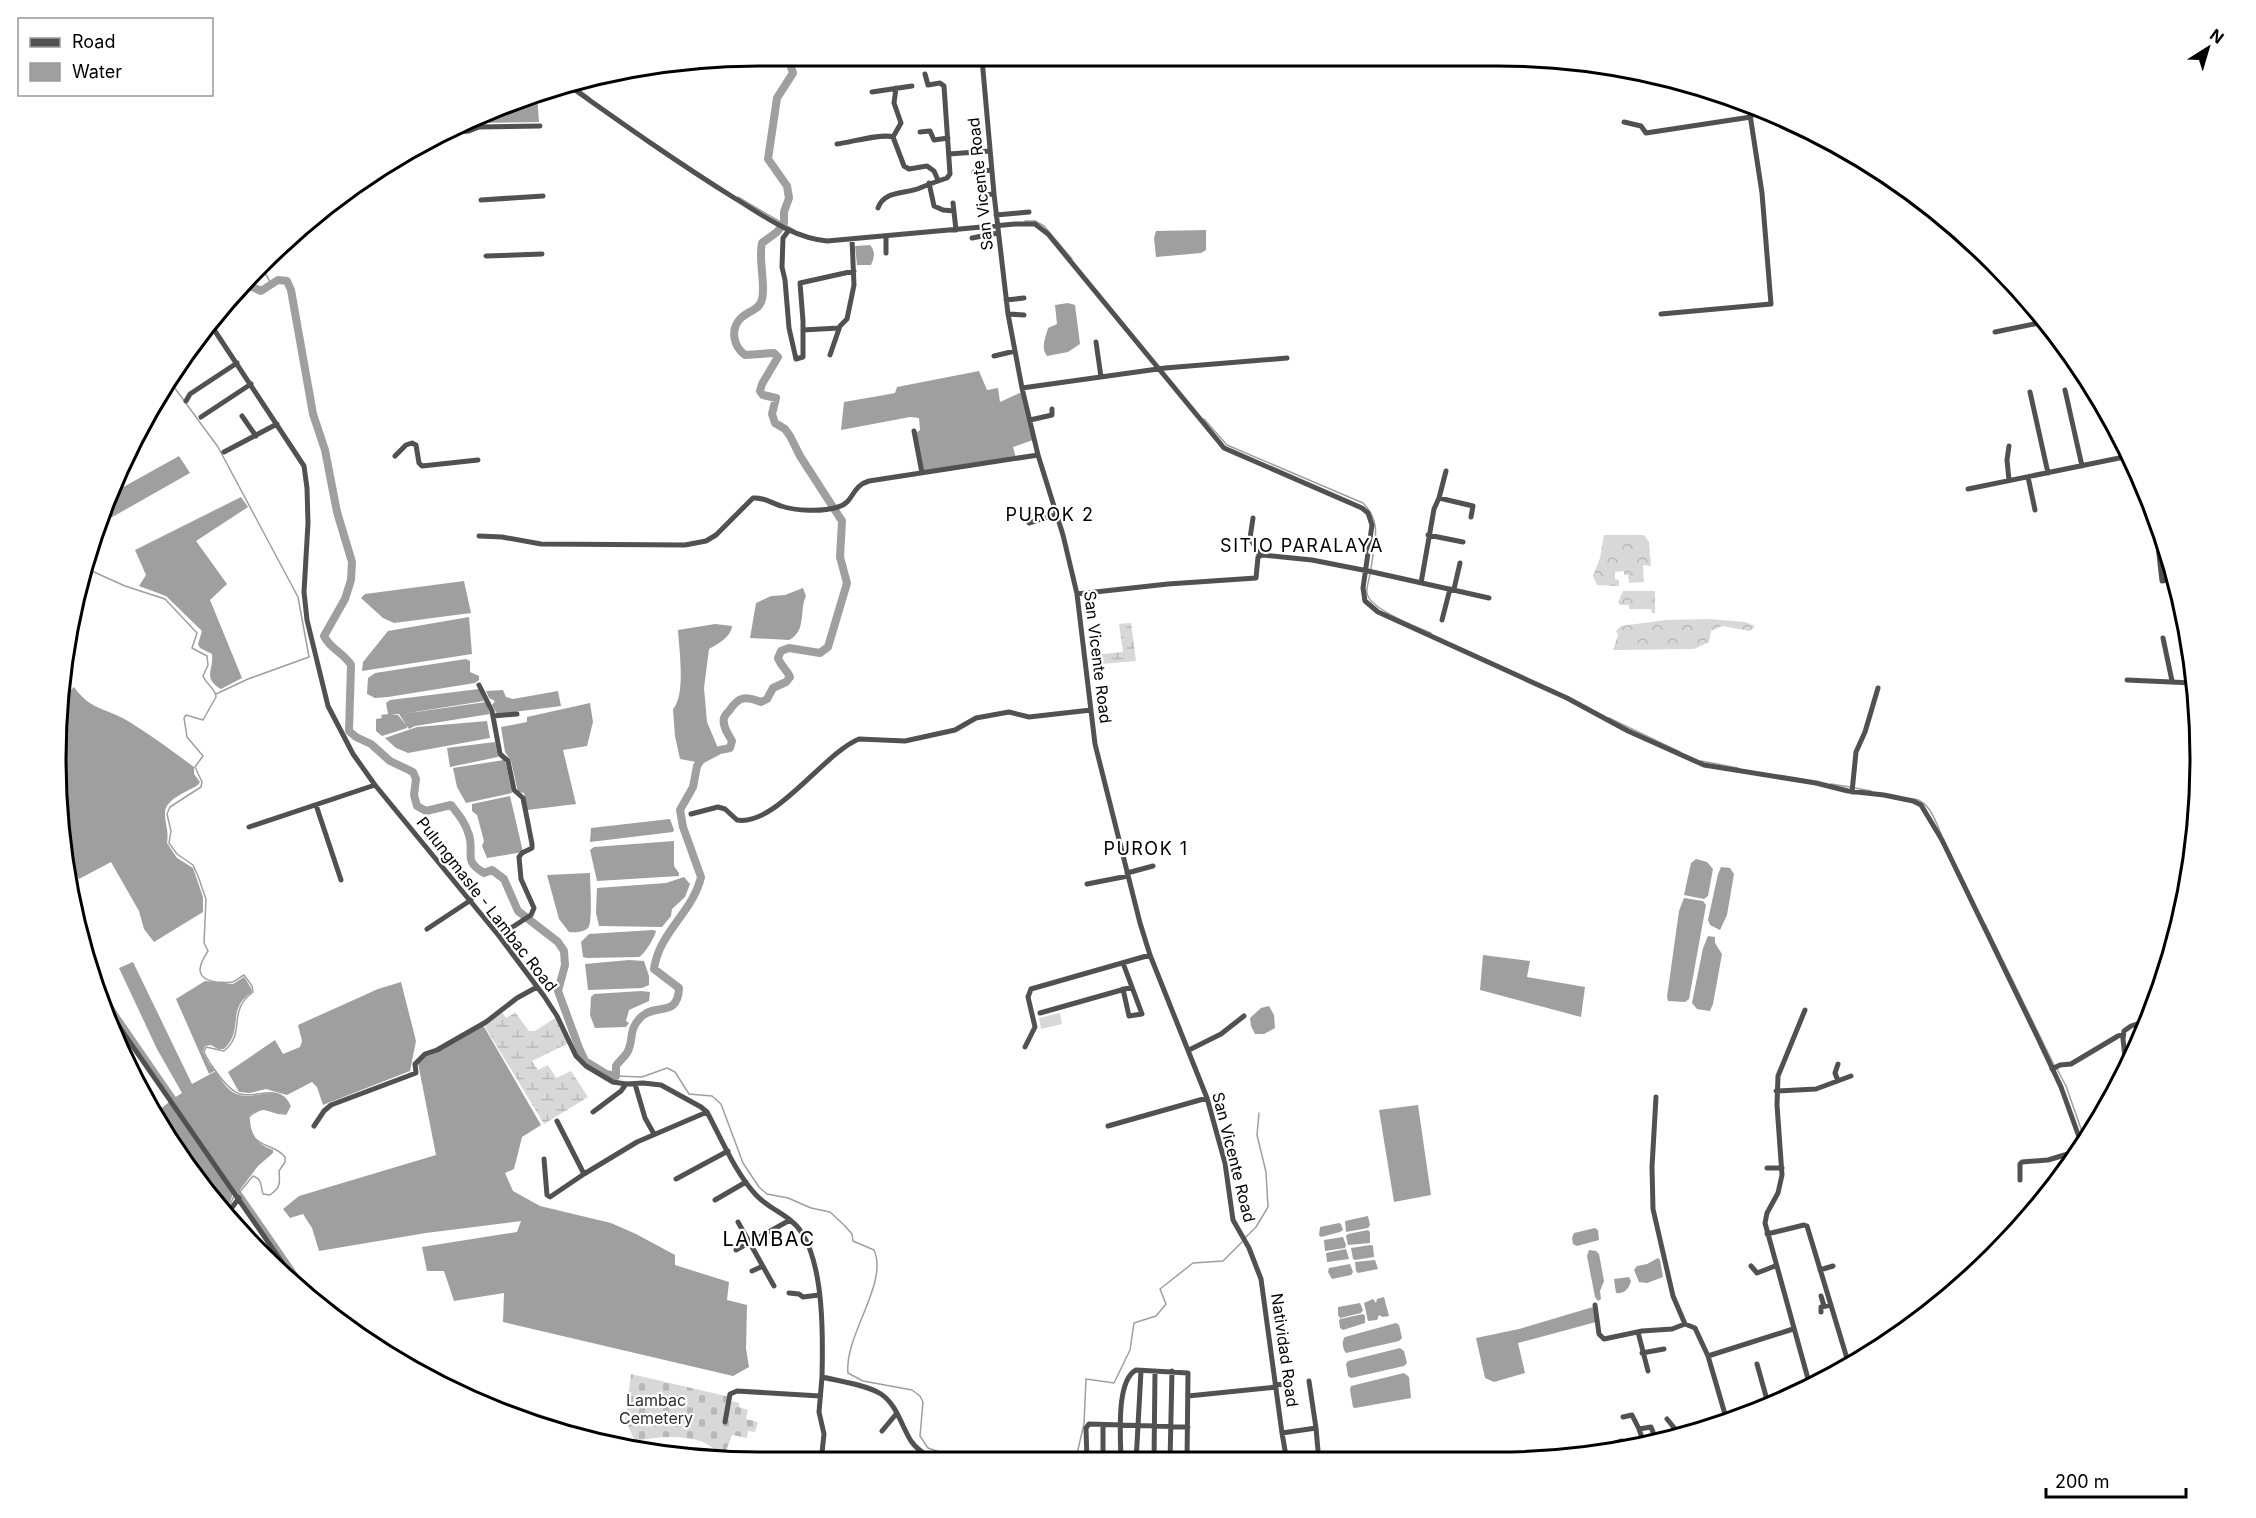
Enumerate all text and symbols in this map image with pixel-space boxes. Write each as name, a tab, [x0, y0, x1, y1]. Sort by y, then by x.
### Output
legend	[18, 18, 213, 96]
north arrow	[2178, 18, 2238, 78]
text: N	[2206, 24, 2228, 48]
text: Road	[72, 31, 115, 52]
text: Water	[72, 61, 122, 82]
street label: San Vicente Road	[963, 117, 997, 251]
district label: PUROK 2	[1006, 504, 1094, 525]
district label: SITIO PARALAYA	[1220, 535, 1384, 556]
street label: San Vicente Road	[1080, 590, 1116, 724]
street label: Pulungmasle - Lambac Road	[412, 813, 562, 995]
district label: PUROK 1	[1103, 838, 1189, 859]
street label: San Vicente Road	[1208, 1090, 1260, 1224]
district label: LAMBAC	[723, 1227, 815, 1251]
street label: Natividad Road	[1267, 1292, 1303, 1408]
park label: Lambac Cemetery	[619, 1390, 693, 1428]
scale bar	[2046, 1461, 2186, 1499]
text: 200 m	[2055, 1471, 2110, 1492]

